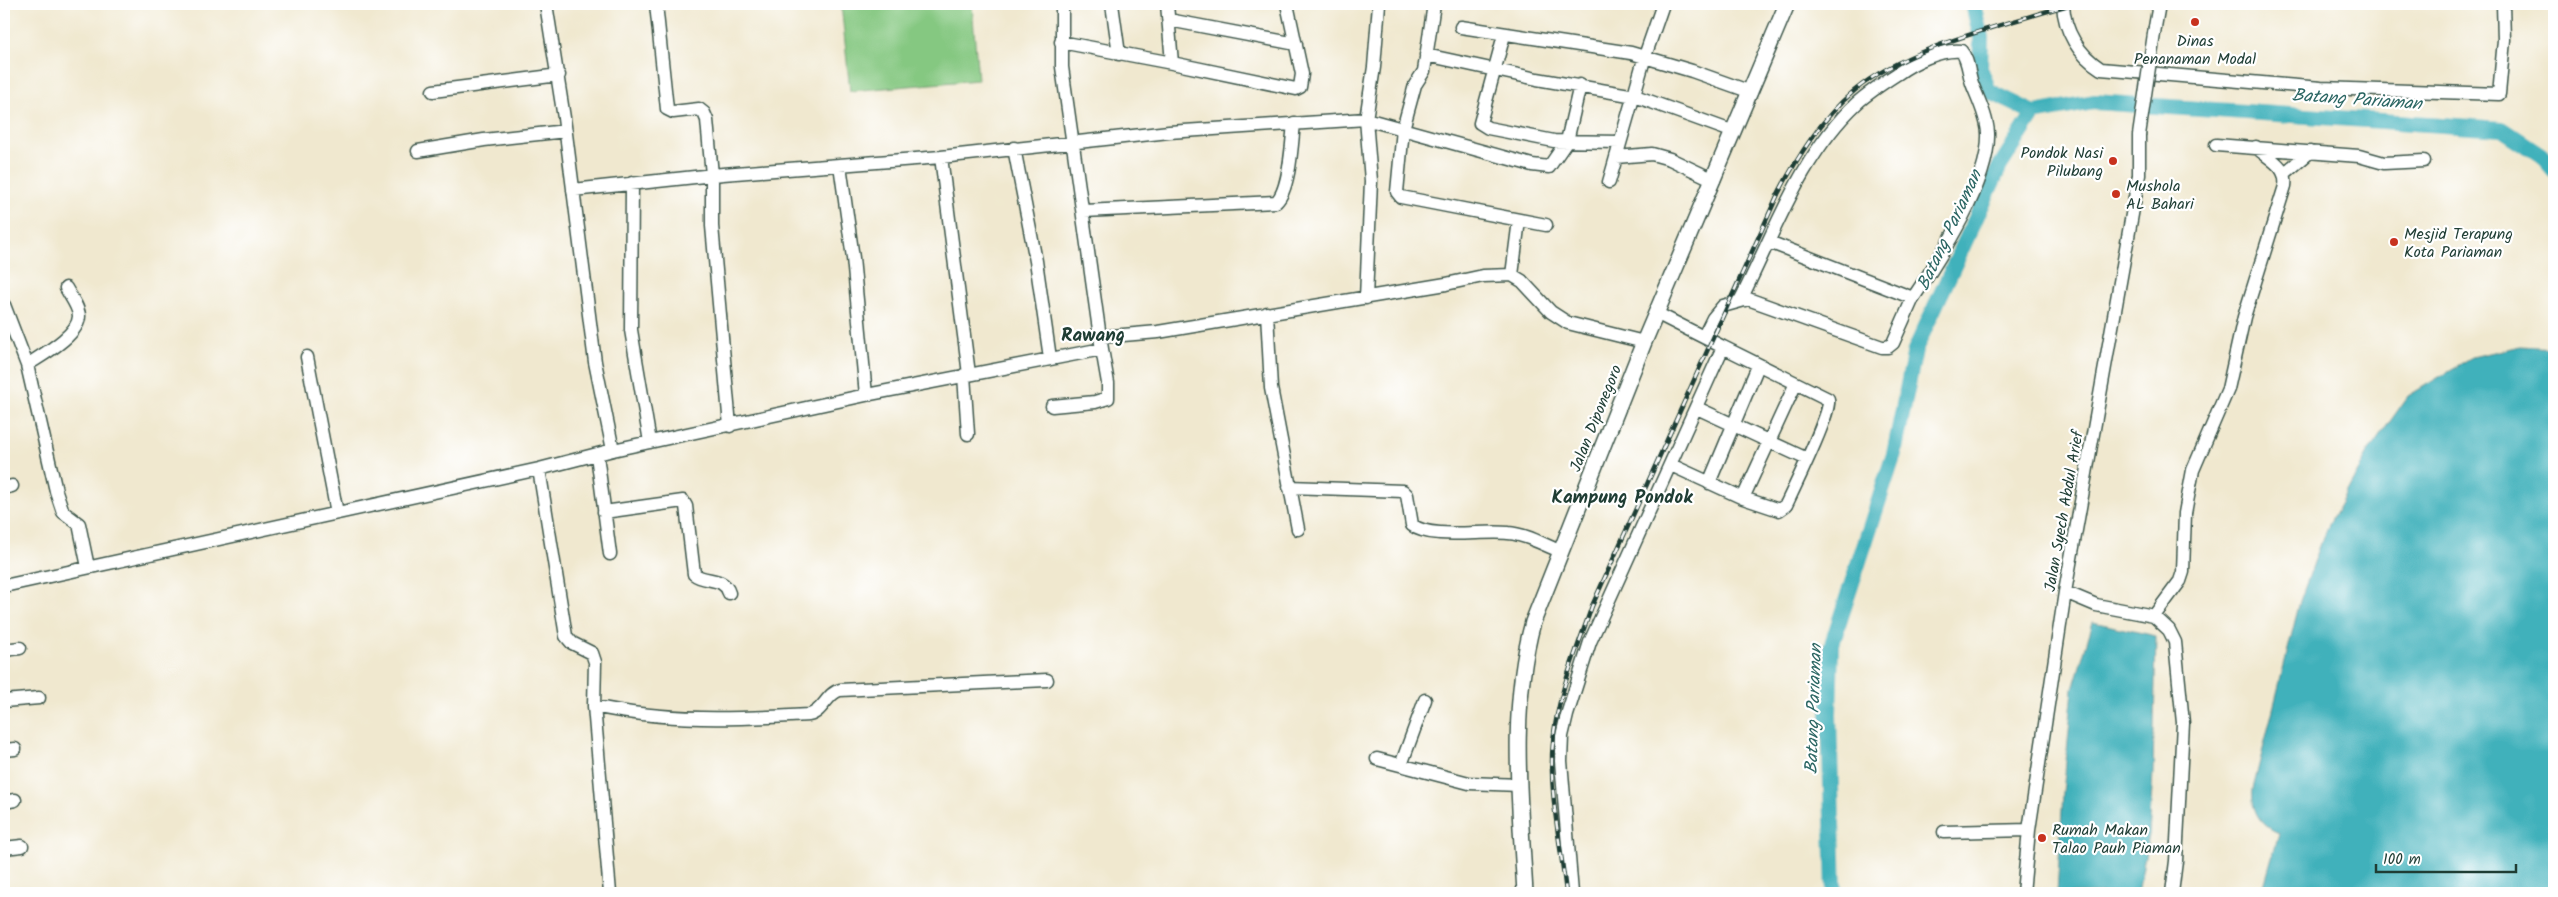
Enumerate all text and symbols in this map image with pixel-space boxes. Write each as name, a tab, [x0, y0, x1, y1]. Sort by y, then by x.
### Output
marker: Dinas Penanaman Modal	[2189, 16, 2201, 28]
place label: Dinas Penanaman Modal	[2134, 29, 2256, 72]
water label: Batang Pariaman	[2291, 81, 2424, 120]
place label: Pondok Nasi Pilubang	[2020, 141, 2104, 184]
marker: Pondok Nasi Pilubang	[2107, 155, 2119, 167]
water label: Batang Pariaman	[1910, 164, 1992, 296]
place label: Mushola AL Bahari	[2126, 174, 2195, 217]
marker: Mushola AL Bahari	[2110, 188, 2122, 200]
place label: Mesjid Terapung Kota Pariaman	[2404, 222, 2513, 265]
marker: Mesjid Terapung Kota Pariaman	[2388, 236, 2400, 248]
district label: Rawang	[1061, 321, 1125, 351]
street label: Jalan Diponegoro	[1564, 361, 1629, 476]
street label: Jalan Syech Abdul Arief	[2038, 427, 2091, 594]
district label: Kampung Pondok	[1551, 483, 1693, 513]
water label: Batang Pariaman	[1798, 642, 1831, 774]
place label: Rumah Makan Talao Pauh Piaman	[2052, 818, 2181, 861]
marker: Rumah Makan Talao Pauh Piaman	[2036, 832, 2048, 844]
scale bar	[2376, 842, 2516, 874]
text: 100 m	[2383, 848, 2421, 872]

